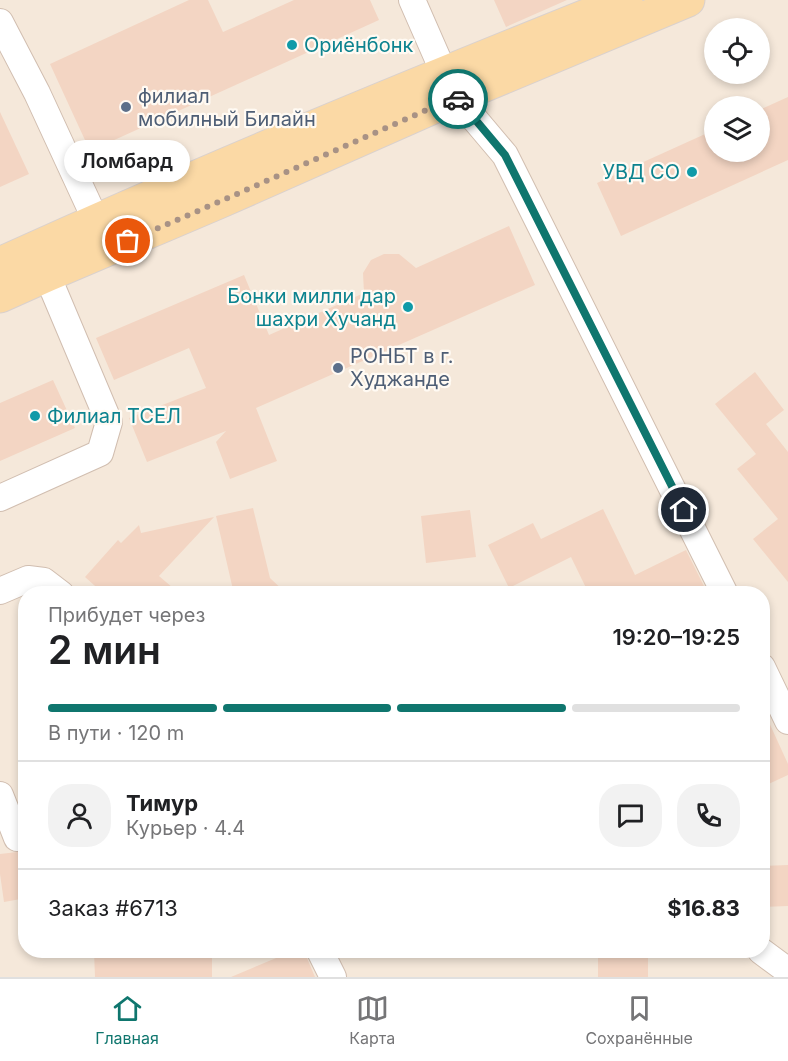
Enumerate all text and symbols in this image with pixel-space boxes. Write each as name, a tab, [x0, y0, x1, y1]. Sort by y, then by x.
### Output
map controls	[704, 18, 770, 162]
button: locate	[704, 18, 770, 84]
place label: Ориёнбонк	[304, 33, 414, 57]
marker: Ориёнбонк	[285, 38, 299, 52]
courier	[428, 69, 488, 129]
icon: car	[442, 83, 475, 116]
place label: филиал мобилный Билайн	[138, 84, 316, 131]
button: layers	[704, 96, 770, 162]
marker: филиал мобилный Билайн	[119, 100, 133, 114]
callout: Ломбард	[65, 139, 191, 181]
text: Ломбард	[81, 149, 173, 173]
place label: УВД СО	[602, 160, 680, 184]
marker: УВД СО	[685, 165, 699, 179]
pin	[102, 215, 153, 266]
icon: bag	[111, 224, 144, 257]
place label: Бонки милли дар шахри Хучанд	[227, 284, 396, 331]
marker: Бонки милли дар шахри Хучанд	[401, 300, 415, 314]
place label: РОНБТ в г. Худжанде	[350, 344, 453, 391]
marker: РОНБТ в г. Худжанде	[331, 361, 345, 375]
place label: Филиал ТСЕЛ	[47, 404, 181, 428]
marker: Филиал ТСЕЛ	[28, 409, 42, 423]
pin	[658, 484, 709, 535]
icon: home	[667, 493, 700, 526]
text: Прибудет через	[48, 603, 205, 627]
text: 19:20–19:25	[612, 624, 740, 650]
text: 2 мин	[48, 626, 161, 673]
text: В пути · 120 m	[48, 721, 184, 745]
button: person	[48, 784, 111, 847]
button: chat	[599, 784, 662, 847]
button: phone	[677, 784, 740, 847]
text: Тимур	[126, 790, 198, 816]
text: Курьер · 4.4	[126, 816, 245, 840]
text: Заказ #6713	[48, 895, 178, 921]
text: $16.83	[667, 895, 740, 921]
tab: Главная	[95, 992, 159, 1048]
tab: Карта	[349, 992, 395, 1048]
tab: Сохранённые	[585, 992, 693, 1048]

